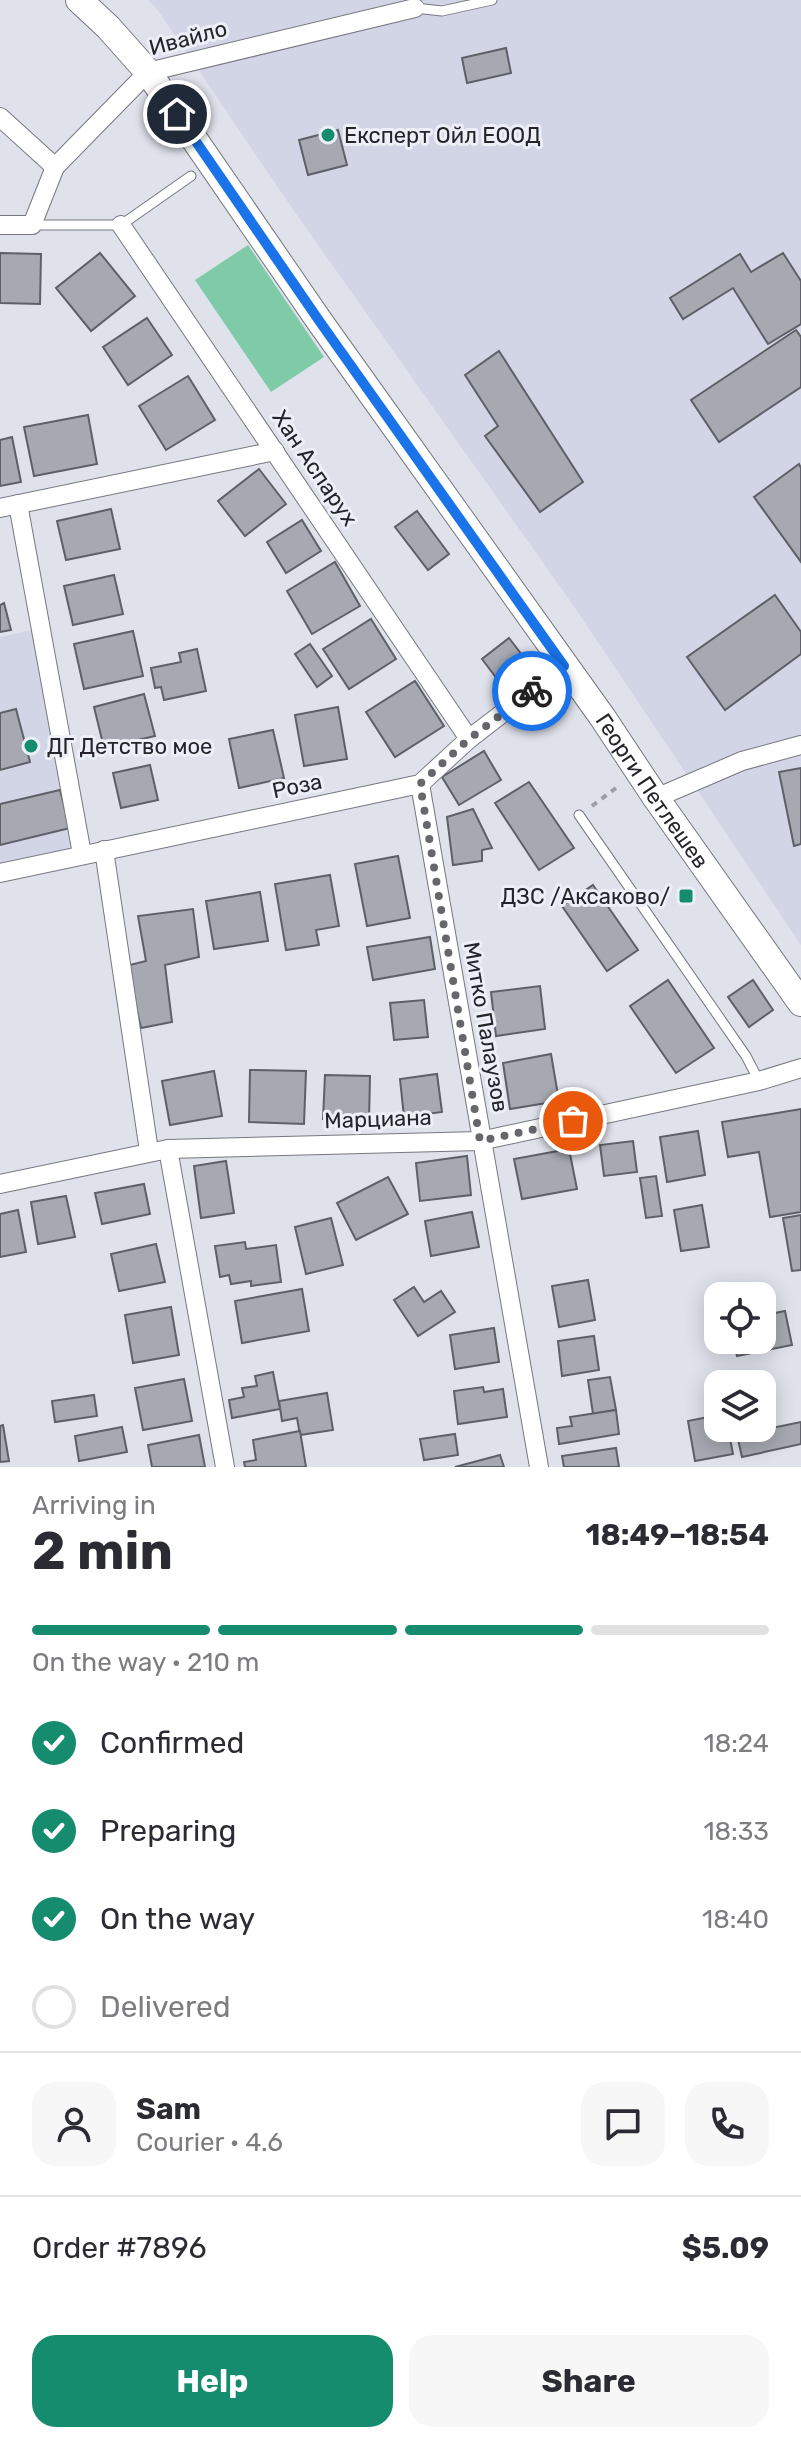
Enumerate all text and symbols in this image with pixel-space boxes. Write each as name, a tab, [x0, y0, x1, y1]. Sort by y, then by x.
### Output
street label: Ивайло	[146, 15, 230, 61]
pin	[143, 80, 211, 148]
icon: home	[155, 92, 199, 136]
place label: Експерт Ойл ЕООД	[344, 122, 541, 149]
marker: Експерт Ойл ЕООД	[319, 126, 337, 144]
street label: Хан Аспарух	[266, 405, 364, 531]
courier	[492, 651, 572, 731]
icon: bike	[510, 669, 554, 713]
street label: Георги Петлешев	[590, 708, 715, 873]
place label: ДГ Детство мое	[47, 733, 212, 760]
marker: ДГ Детство мое	[22, 737, 40, 755]
street label: Роза	[270, 768, 324, 804]
place label: ДЗС /Аксаково/	[501, 883, 670, 910]
marker: ДЗС /Аксаково/	[677, 887, 695, 905]
street label: Митко Палаузов	[458, 940, 514, 1114]
pin	[539, 1087, 607, 1155]
icon: bag	[551, 1099, 595, 1143]
street label: Марциана	[324, 1104, 432, 1134]
map controls	[704, 1282, 776, 1442]
button: locate	[704, 1282, 776, 1354]
button: layers	[704, 1370, 776, 1442]
text: Arriving in	[32, 1490, 156, 1521]
text: 18:49–18:54	[586, 1517, 769, 1553]
text: 2 min	[32, 1520, 173, 1582]
text: On the way · 210 m	[32, 1647, 259, 1678]
icon: check	[32, 1721, 76, 1765]
text: Confirmed	[100, 1725, 244, 1761]
text: 18:24	[704, 1728, 769, 1759]
icon: check	[32, 1809, 76, 1853]
text: Preparing	[100, 1813, 236, 1849]
text: 18:33	[703, 1816, 769, 1847]
icon: check	[32, 1897, 76, 1941]
text: On the way	[100, 1901, 255, 1937]
text: 18:40	[702, 1904, 769, 1935]
text: Delivered	[100, 1989, 231, 2025]
button: person	[32, 2082, 116, 2166]
button: chat	[581, 2082, 665, 2166]
button: phone	[685, 2082, 769, 2166]
text: Sam	[136, 2091, 201, 2127]
text: Courier · 4.6	[136, 2127, 283, 2158]
text: Order #7896	[32, 2230, 207, 2266]
text: $5.09	[682, 2230, 769, 2266]
button: Help	[32, 2335, 393, 2427]
button: Share	[409, 2335, 769, 2427]

